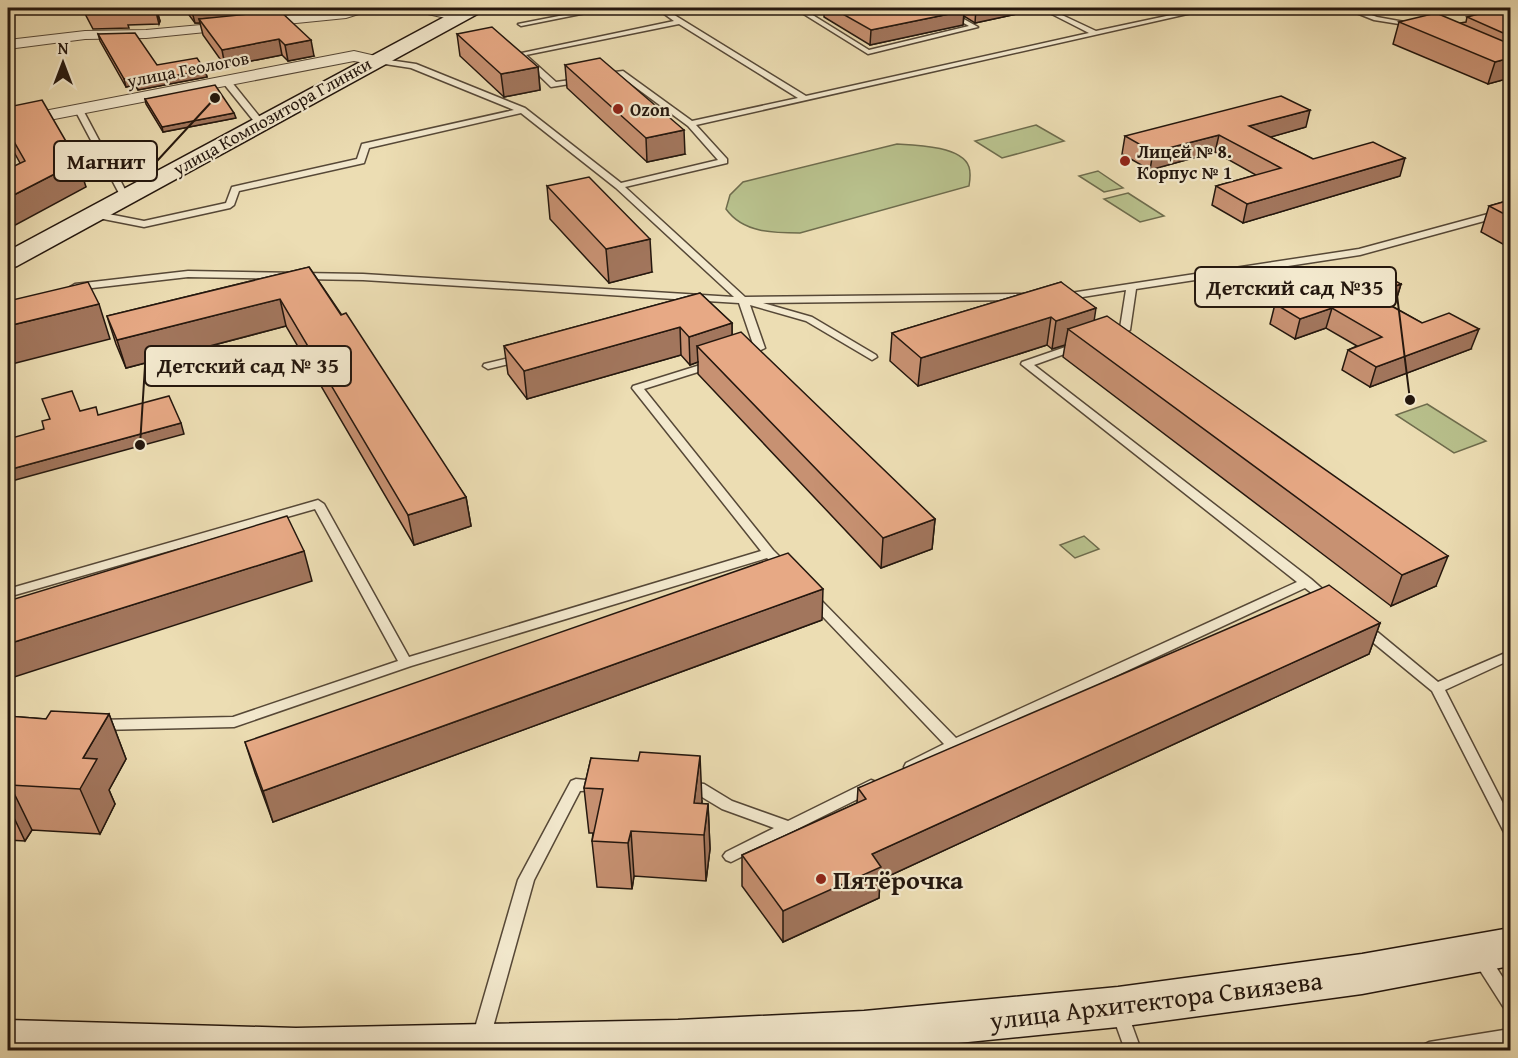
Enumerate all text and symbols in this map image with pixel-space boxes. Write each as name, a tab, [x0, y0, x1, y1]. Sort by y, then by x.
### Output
north arrow	[33, 33, 93, 93]
text: N	[58, 36, 69, 60]
street label: улица Геологов	[124, 44, 251, 94]
street label: улица Композитора Глинки	[167, 50, 377, 182]
place label: Ozon	[630, 96, 670, 123]
marker: Ozon	[611, 102, 625, 116]
place label: Лицей № 8. Корпус № 1	[1137, 138, 1232, 186]
callout: Магнит	[54, 141, 157, 181]
text: Магнит	[67, 145, 146, 177]
marker: Лицей № 8. Корпус № 1	[1118, 154, 1132, 168]
callout: Детский сад №35	[1195, 267, 1396, 307]
text: Детский сад №35	[1205, 271, 1384, 303]
callout: Детский сад № 35	[145, 346, 351, 386]
text: Детский сад № 35	[156, 349, 339, 381]
place label: Пятёрочка	[833, 860, 964, 899]
marker: Пятёрочка	[814, 872, 828, 886]
street label: улица Архитектора Свиязева	[987, 960, 1325, 1040]

